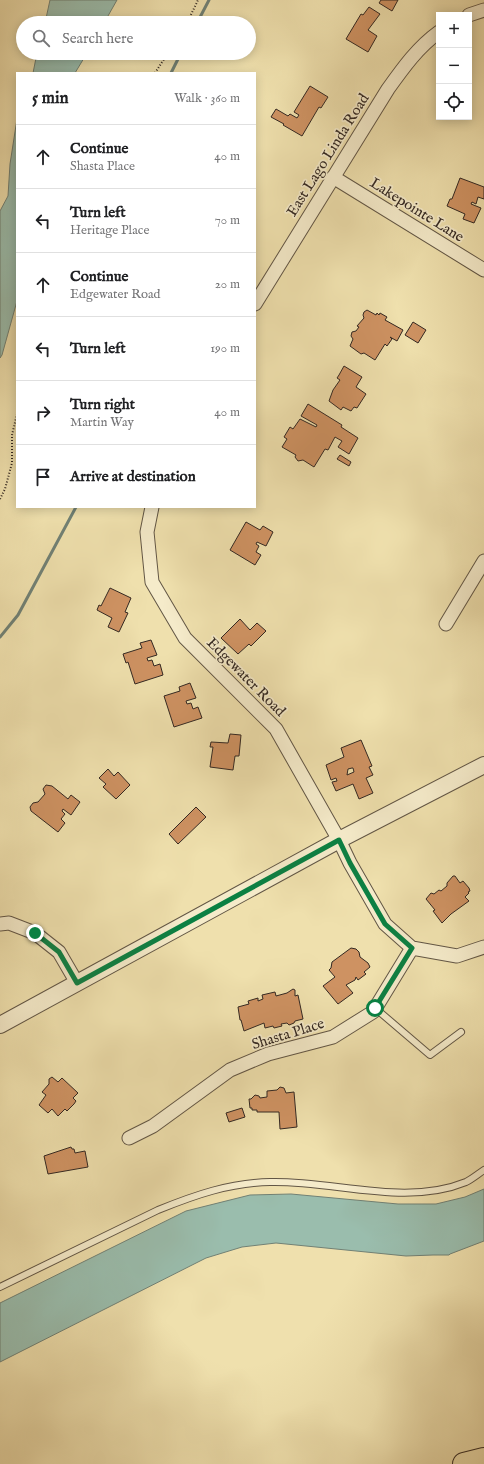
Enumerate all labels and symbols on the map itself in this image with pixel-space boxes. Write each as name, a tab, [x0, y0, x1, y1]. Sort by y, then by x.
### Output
street label: East Lago Linda Road	[282, 89, 374, 220]
street label: Lakepointe Lane	[366, 173, 468, 247]
street label: Edgewater Road	[202, 633, 290, 721]
route end	[26, 924, 44, 942]
route start	[366, 999, 384, 1017]
street label: Shasta Place	[249, 1014, 327, 1054]

